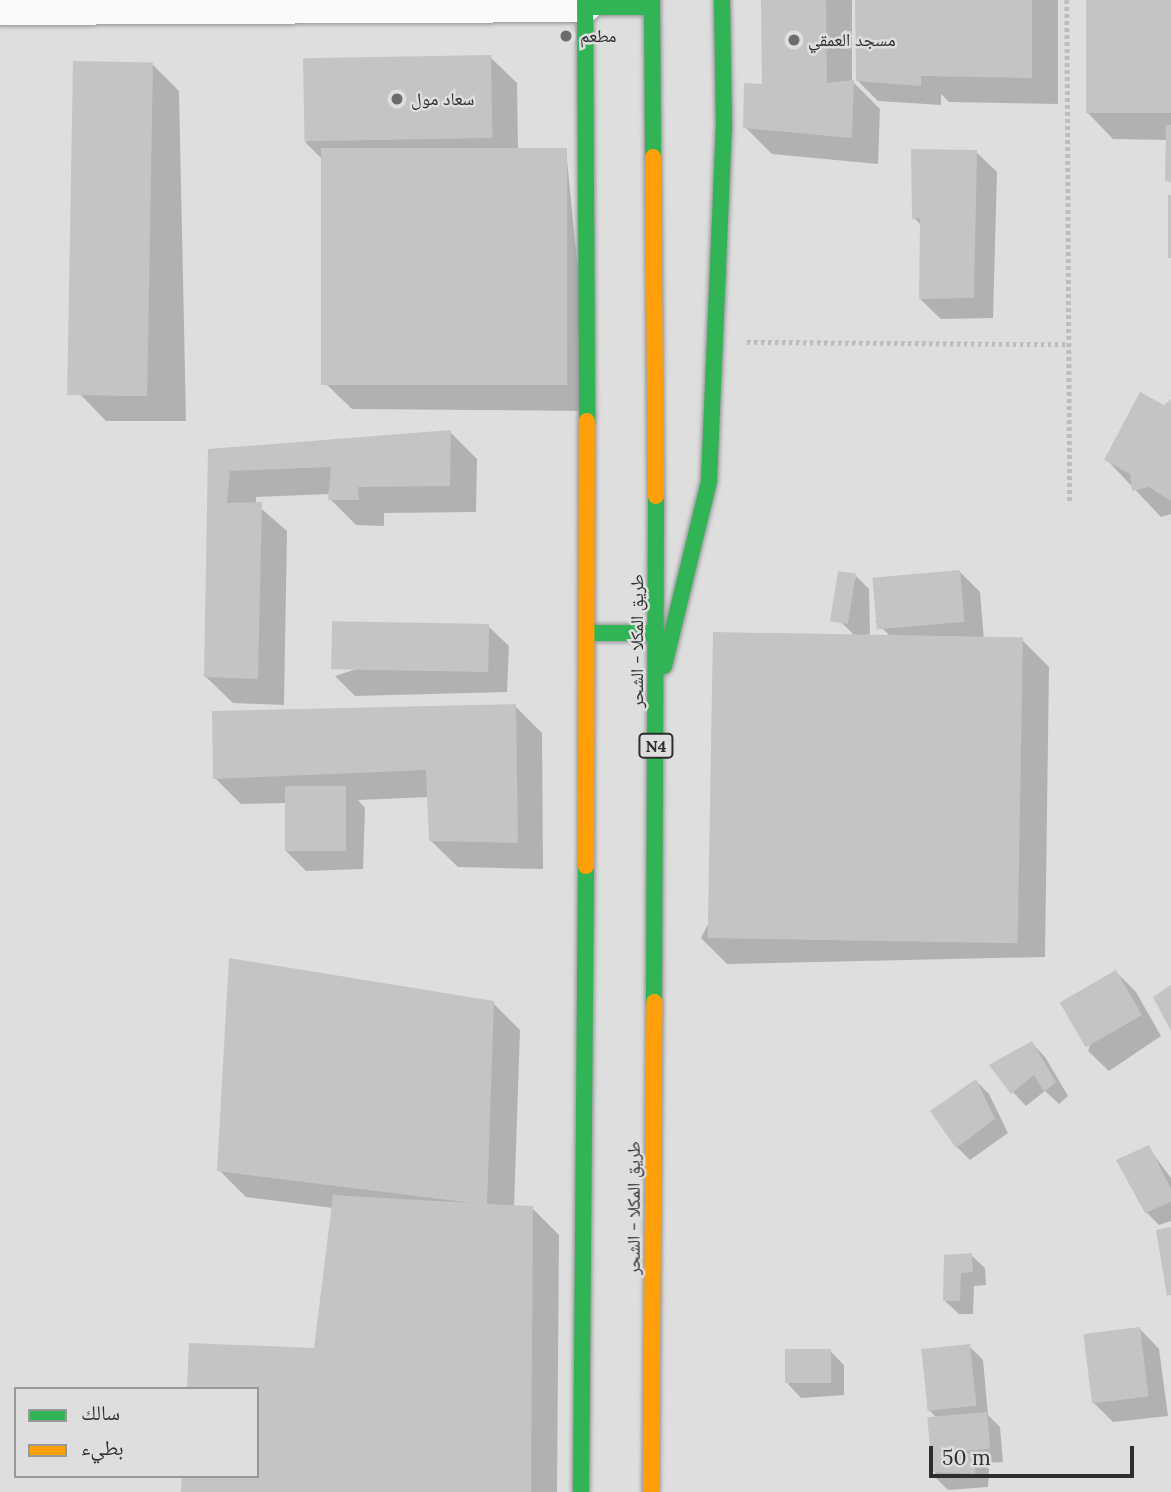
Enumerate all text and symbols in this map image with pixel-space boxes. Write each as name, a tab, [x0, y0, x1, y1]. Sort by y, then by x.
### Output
place label: مطعم	[580, 25, 616, 47]
marker: مطعم	[558, 28, 574, 44]
place label: مسجد العمقي	[808, 29, 896, 51]
marker: مسجد العمقي	[786, 32, 802, 48]
place label: سعاد مول	[411, 88, 474, 110]
marker: سعاد مول	[389, 91, 405, 107]
street label: طريق المكلا - الشحر	[626, 574, 648, 708]
road number: N4	[637, 734, 675, 758]
street label: طريق المكلا - الشحر	[623, 1141, 645, 1275]
legend	[14, 1387, 259, 1478]
text: سالك	[81, 1399, 120, 1426]
scale bar	[933, 1432, 1138, 1476]
text: بطيء	[81, 1434, 124, 1461]
text: 50 m	[942, 1444, 991, 1471]

